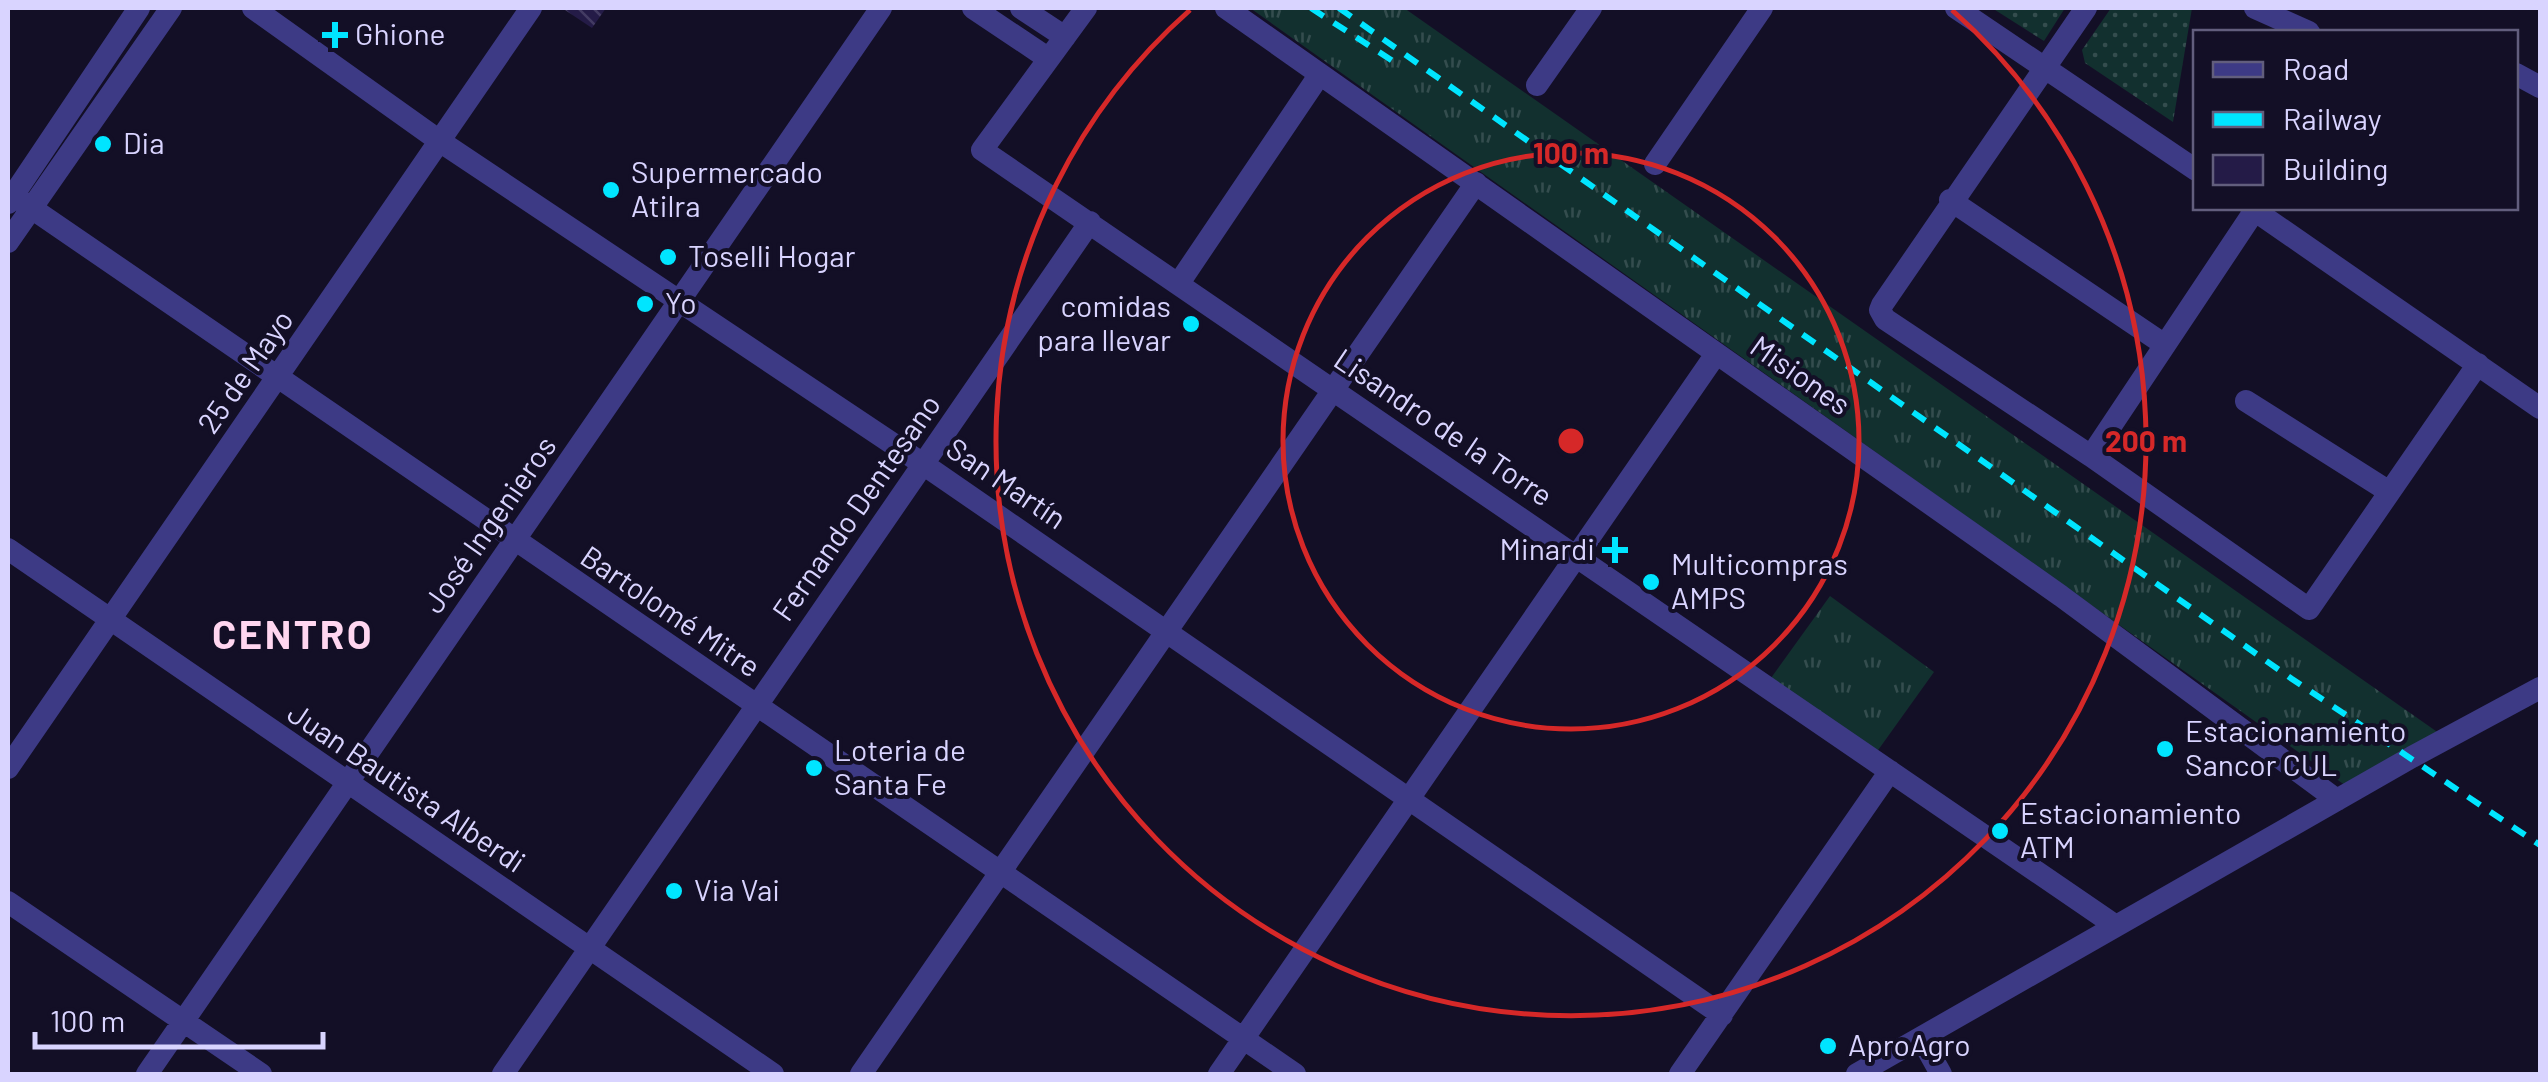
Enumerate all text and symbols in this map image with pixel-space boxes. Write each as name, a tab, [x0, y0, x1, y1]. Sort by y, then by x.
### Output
place label: Ghione	[355, 15, 446, 51]
marker: Ghione	[324, 24, 346, 46]
legend	[2193, 30, 2518, 210]
text: Road	[2283, 50, 2349, 86]
text: Railway	[2283, 100, 2382, 136]
place label: Dia	[123, 124, 165, 160]
marker: Dia	[92, 133, 114, 155]
text: 100 m	[1533, 134, 1609, 170]
text: Building	[2283, 150, 2388, 186]
place label: Supermercado Atilra	[631, 153, 823, 223]
marker: Supermercado Atilra	[600, 179, 622, 201]
place label: Toselli Hogar	[688, 237, 856, 273]
marker: Toselli Hogar	[657, 246, 679, 268]
place label: Yo	[665, 284, 697, 320]
place label: comidas para llevar	[1037, 287, 1171, 357]
marker: Yo	[634, 293, 656, 315]
street label: 25 de Mayo	[189, 302, 300, 439]
marker: comidas para llevar	[1180, 313, 1202, 335]
street label: Misiones	[1744, 327, 1858, 422]
street label: Lisandro de la Torre	[1328, 340, 1560, 513]
street label: Fernando Dentesano	[764, 387, 947, 627]
text: 200 m	[2105, 422, 2187, 458]
centre of rings	[1553, 423, 1589, 459]
street label: José Ingenieros	[414, 429, 563, 619]
street label: San Martín	[940, 429, 1074, 535]
place label: Minardi	[1500, 530, 1595, 566]
street label: Bartolomé Mitre	[575, 537, 768, 684]
marker: Minardi	[1604, 539, 1626, 561]
place label: Multicompras AMPS	[1671, 545, 1848, 615]
marker: Multicompras AMPS	[1640, 571, 1662, 593]
district label: CENTRO	[212, 609, 374, 657]
street label: Juan Bautista Alberdi	[282, 694, 533, 879]
place label: Estacionamiento Sancor CUL	[2185, 712, 2406, 782]
place label: Loteria de Santa Fe	[834, 731, 966, 801]
marker: Estacionamiento Sancor CUL	[2154, 738, 2176, 760]
marker: Loteria de Santa Fe	[803, 757, 825, 779]
place label: Estacionamiento ATM	[2020, 794, 2241, 864]
marker: Estacionamiento ATM	[1989, 820, 2011, 842]
place label: Via Vai	[694, 871, 780, 907]
marker: Via Vai	[663, 880, 685, 902]
scale bar	[35, 987, 322, 1049]
text: 100 m	[50, 1002, 125, 1038]
place label: AproAgro	[1848, 1026, 1971, 1062]
marker: AproAgro	[1817, 1035, 1839, 1057]

